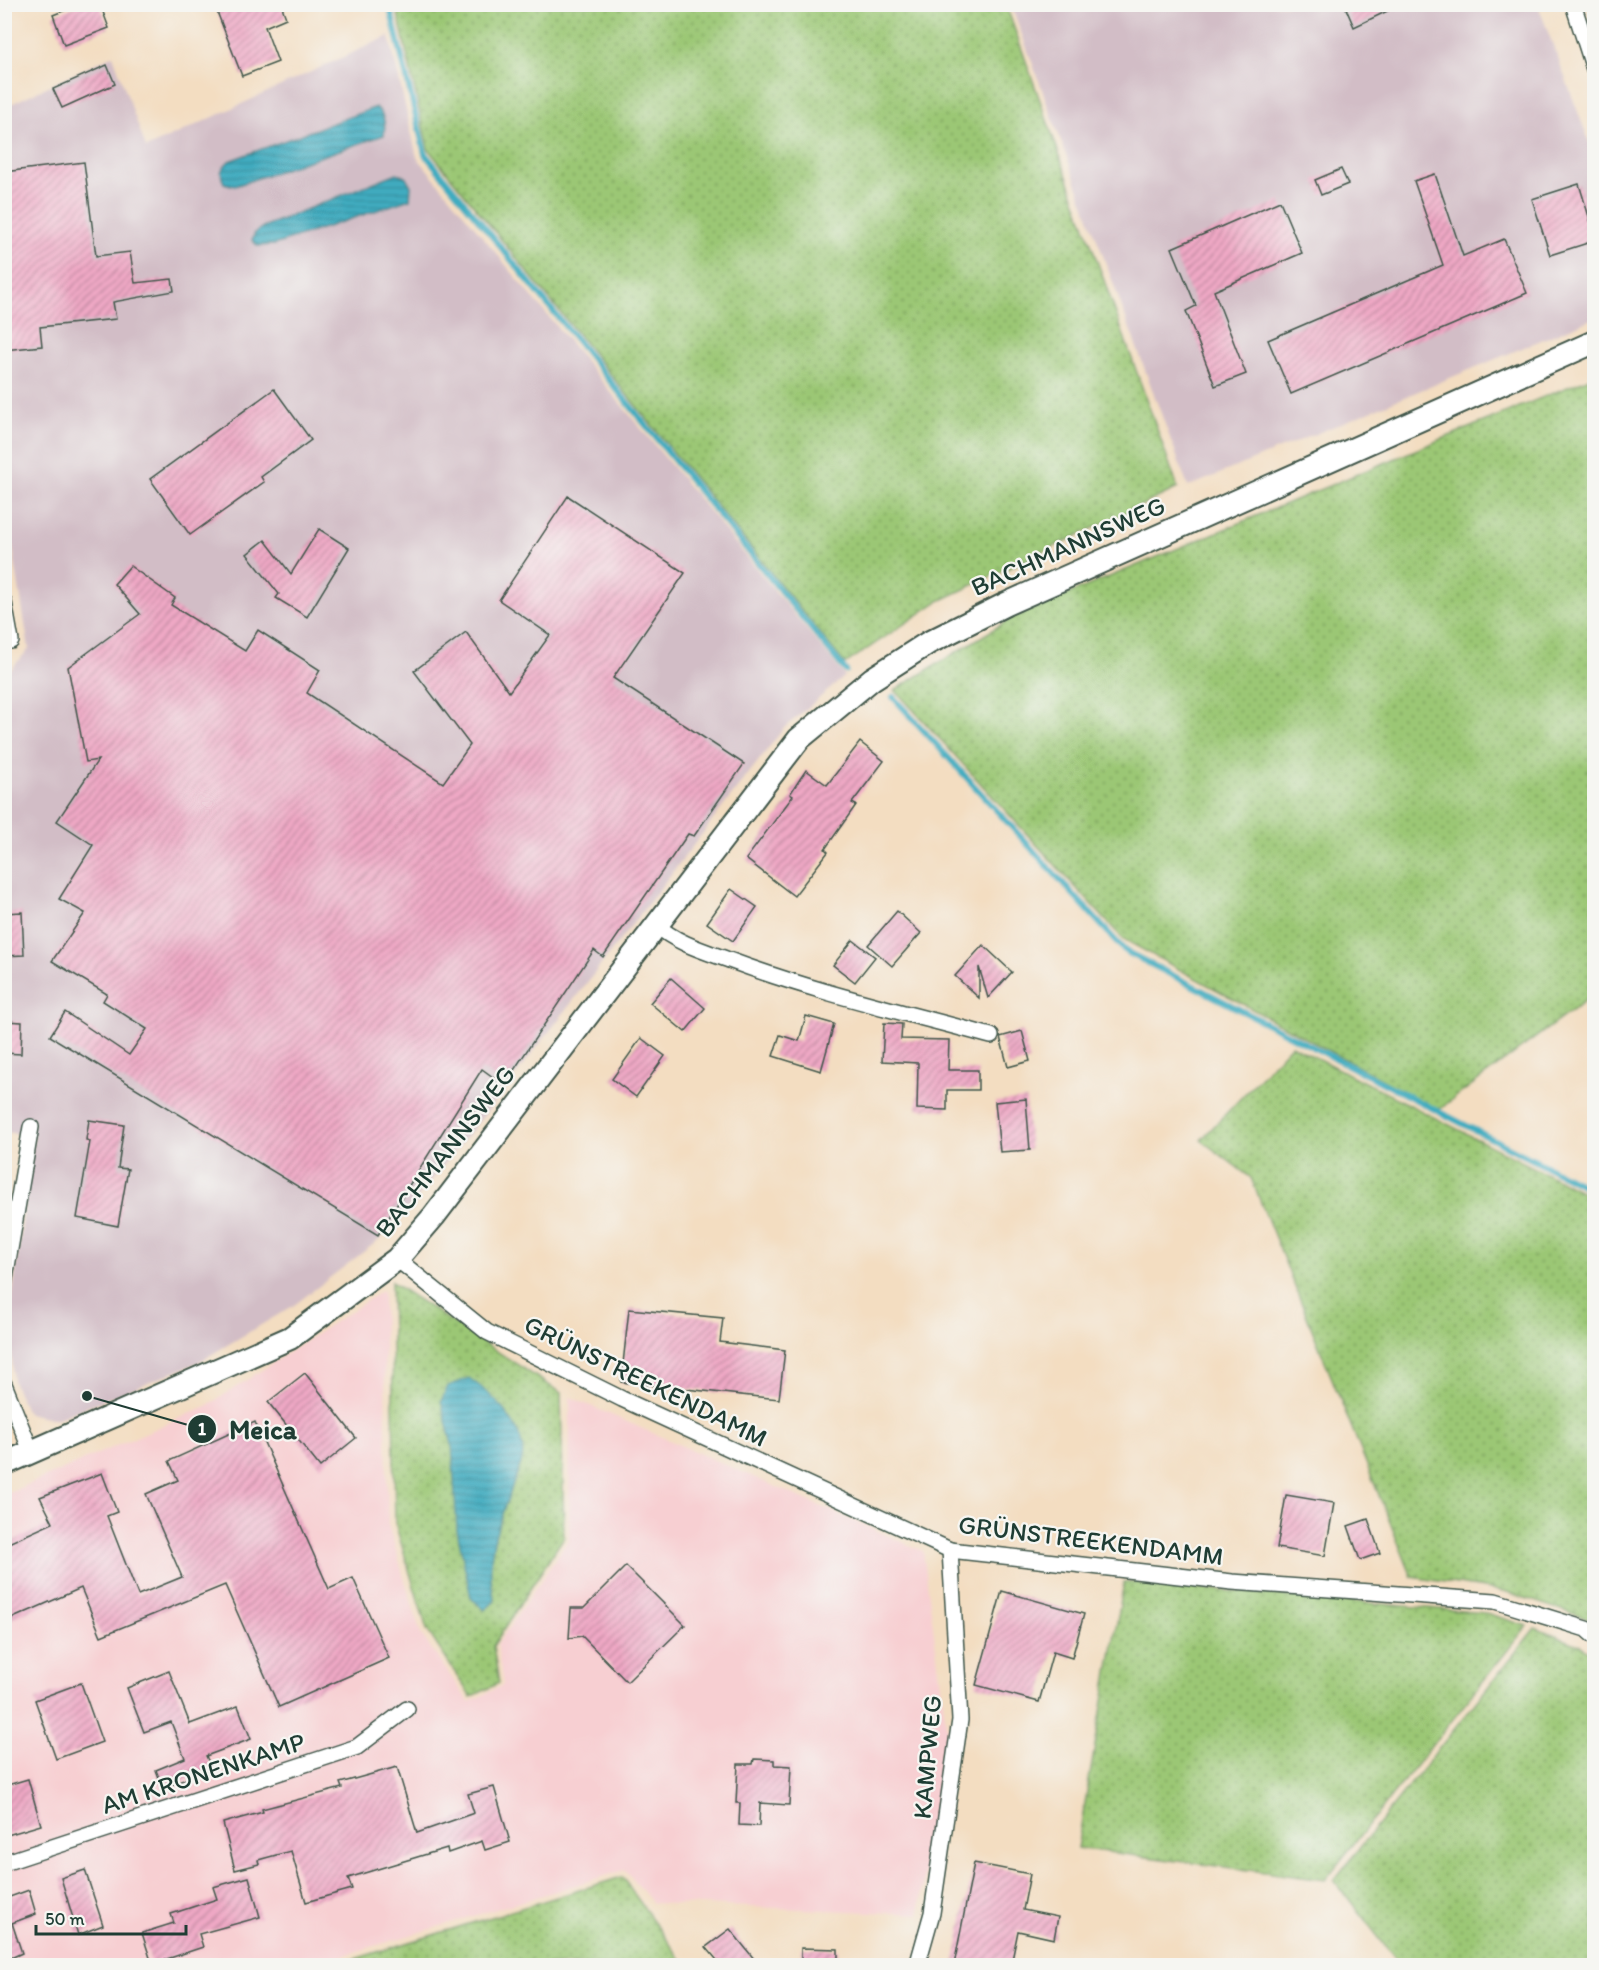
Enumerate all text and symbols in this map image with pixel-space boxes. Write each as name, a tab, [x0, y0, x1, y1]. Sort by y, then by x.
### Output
street label: BACHMANNSWEG	[966, 489, 1170, 603]
street label: BACHMANNSWEG	[368, 1059, 522, 1243]
street label: GRÜNSTREEKENDAMM	[519, 1308, 773, 1454]
callout: Meica	[187, 1407, 309, 1452]
text: Meica	[229, 1413, 298, 1446]
text: 1	[198, 1418, 207, 1440]
street label: GRÜNSTREEKENDAMM	[957, 1508, 1225, 1572]
street label: KAMPWEG	[906, 1694, 948, 1820]
street label: AM KRONENKAMP	[97, 1725, 309, 1821]
scale bar	[36, 1898, 186, 1936]
text: 50 m	[45, 1908, 85, 1930]

